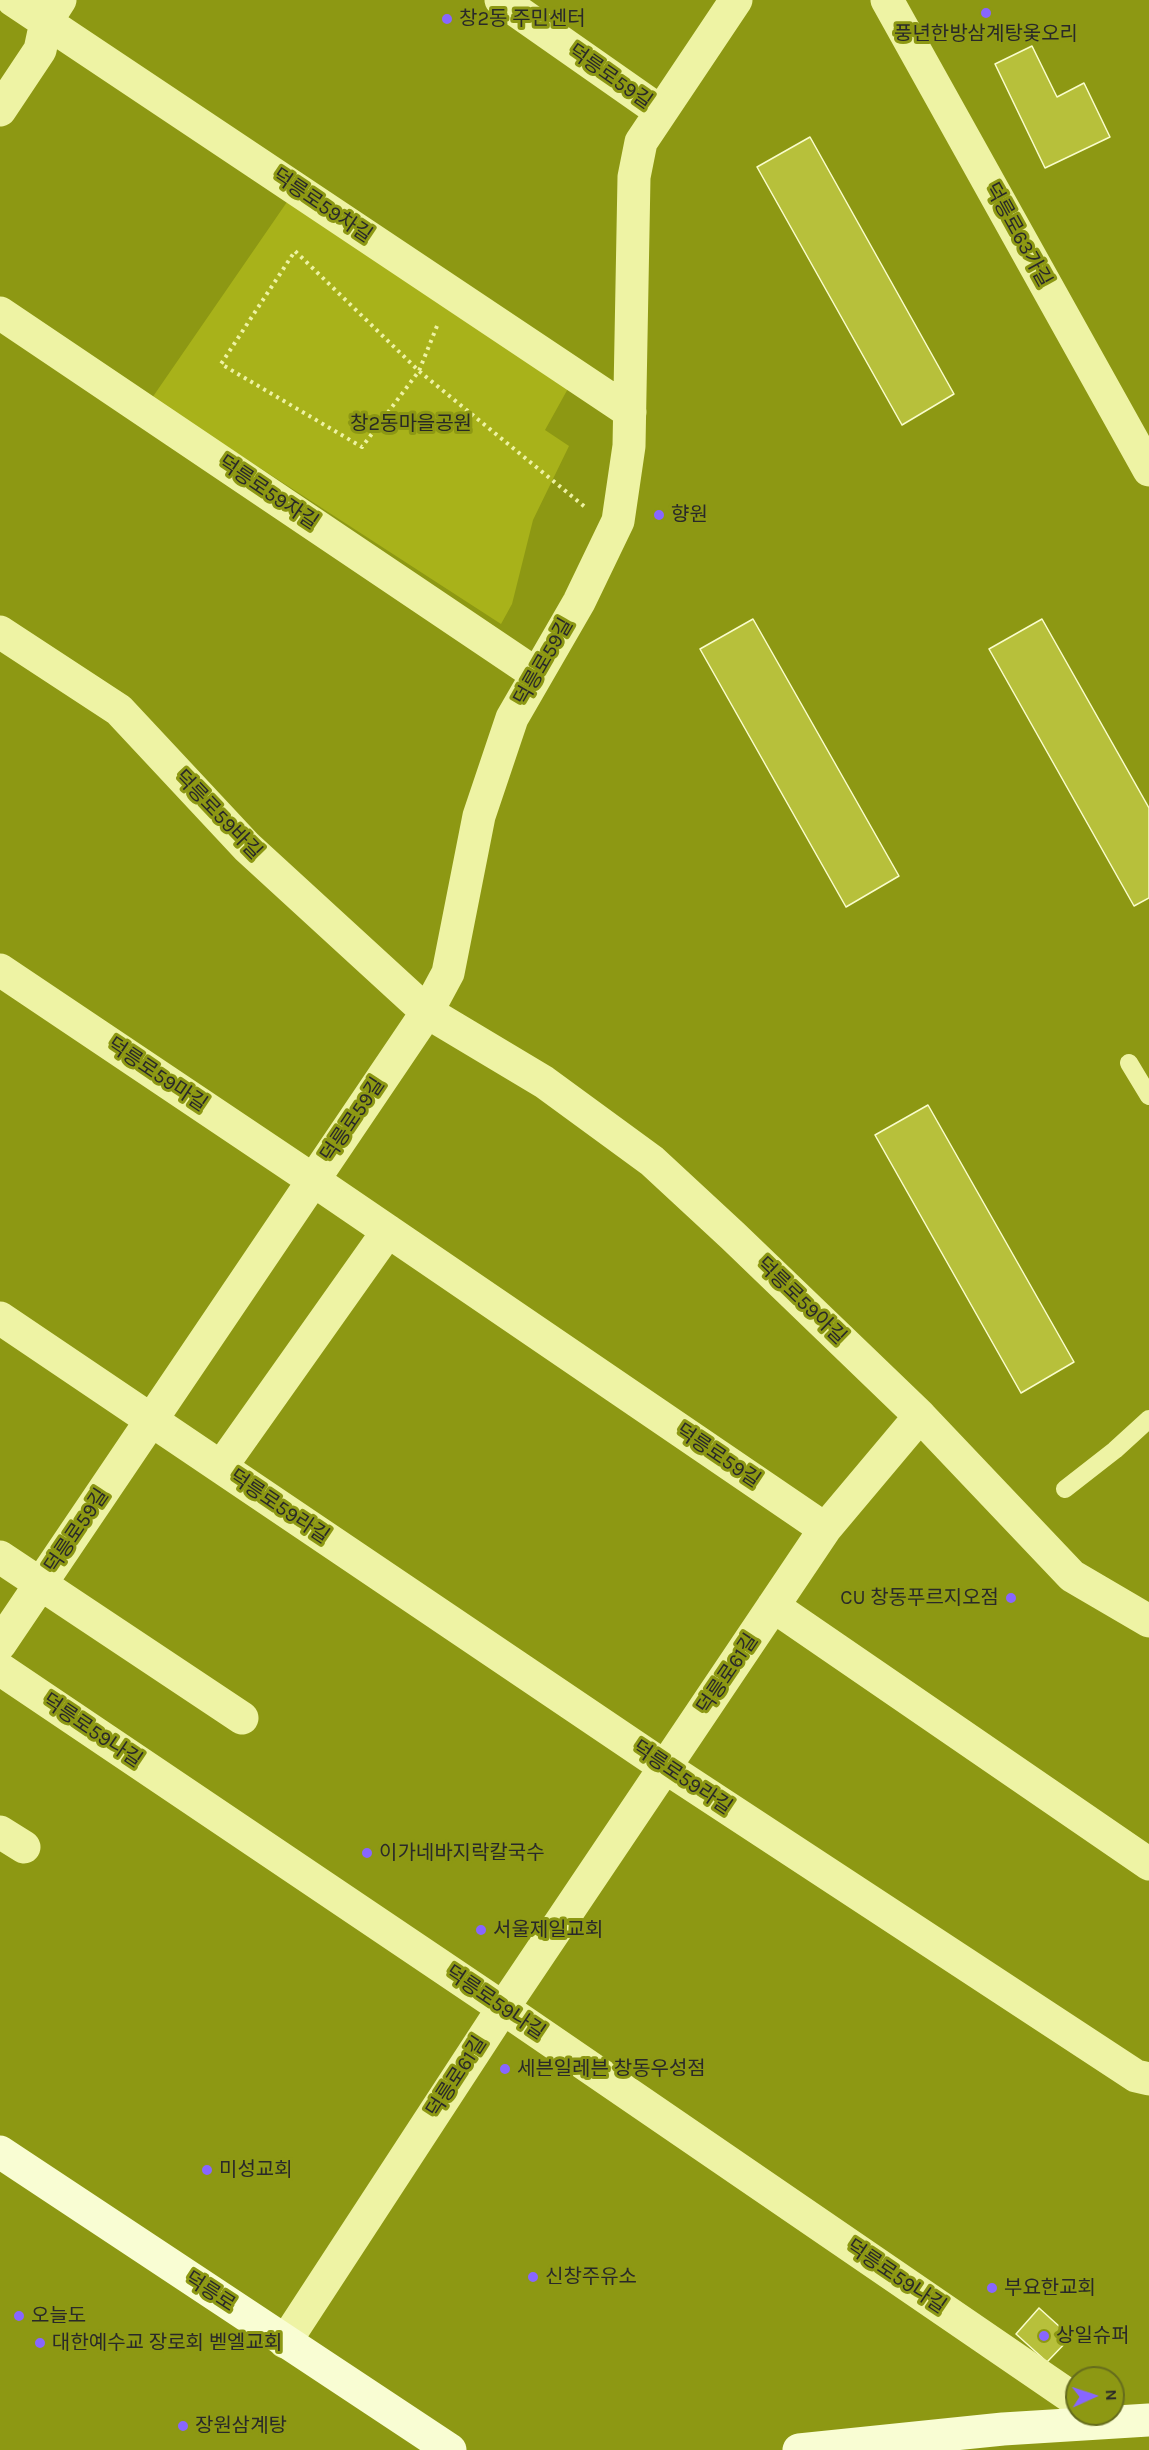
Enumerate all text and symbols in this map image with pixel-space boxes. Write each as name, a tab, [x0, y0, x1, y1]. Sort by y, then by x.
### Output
marker: 풍년한방삼계탕옻오리	[979, 6, 993, 20]
place label: 창2동 주민센터	[459, 7, 586, 31]
marker: 창2동 주민센터	[440, 12, 454, 26]
place label: 풍년한방삼계탕옻오리	[894, 22, 1078, 46]
street label: 덕릉로59길	[564, 39, 656, 115]
street label: 덕릉로59차길	[268, 164, 376, 248]
street label: 덕릉로63가길	[980, 179, 1056, 291]
park label: 창2동마을공원	[350, 412, 472, 436]
street label: 덕릉로59자길	[214, 451, 322, 535]
place label: 향원	[671, 503, 708, 527]
marker: 향원	[652, 508, 666, 522]
street label: 덕릉로59길	[509, 614, 579, 710]
street label: 덕릉로59바길	[169, 765, 267, 865]
street label: 덕릉로59마길	[103, 1033, 211, 1117]
street label: 덕릉로59길	[316, 1073, 390, 1167]
street label: 덕릉로59아길	[751, 1252, 851, 1350]
street label: 덕릉로59길	[671, 1419, 765, 1493]
street label: 덕릉로59라길	[225, 1465, 333, 1549]
street label: 덕릉로59길	[40, 1484, 114, 1578]
place label: CU 창동푸르지오점	[840, 1586, 999, 1610]
marker: CU 창동푸르지오점	[1004, 1591, 1018, 1605]
street label: 덕릉로61길	[692, 1629, 764, 1719]
street label: 덕릉로59나길	[38, 1689, 146, 1773]
street label: 덕릉로59라길	[628, 1736, 736, 1820]
place label: 이가네바지락칼국수	[379, 1841, 545, 1865]
marker: 이가네바지락칼국수	[360, 1846, 374, 1860]
place label: 서울제일교회	[493, 1918, 603, 1942]
marker: 서울제일교회	[474, 1923, 488, 1937]
street label: 덕릉로59나길	[441, 1961, 549, 2045]
street label: 덕릉로61길	[422, 2032, 492, 2122]
place label: 세븐일레븐 창동우성점	[517, 2057, 706, 2081]
marker: 세븐일레븐 창동우성점	[498, 2062, 512, 2076]
place label: 미성교회	[219, 2158, 293, 2182]
marker: 미성교회	[200, 2163, 214, 2177]
street label: 덕릉로59나길	[842, 2235, 950, 2319]
place label: 신창주유소	[545, 2265, 637, 2289]
street label: 덕릉로	[180, 2267, 240, 2317]
marker: 신창주유소	[526, 2270, 540, 2284]
place label: 부요한교회	[1004, 2276, 1096, 2300]
marker: 부요한교회	[985, 2281, 999, 2295]
place label: 오늘도	[31, 2304, 86, 2328]
marker: 오늘도	[12, 2309, 26, 2323]
place label: 상일슈퍼	[1056, 2324, 1130, 2348]
marker: 상일슈퍼	[1037, 2329, 1051, 2343]
place label: 대한예수교 장로회 벧엘교회	[52, 2331, 282, 2355]
marker: 대한예수교 장로회 벧엘교회	[33, 2336, 47, 2350]
north arrow	[1065, 2366, 1125, 2426]
text: N	[1102, 2389, 1121, 2401]
place label: 장원삼계탕	[195, 2414, 287, 2438]
marker: 장원삼계탕	[176, 2419, 190, 2433]

